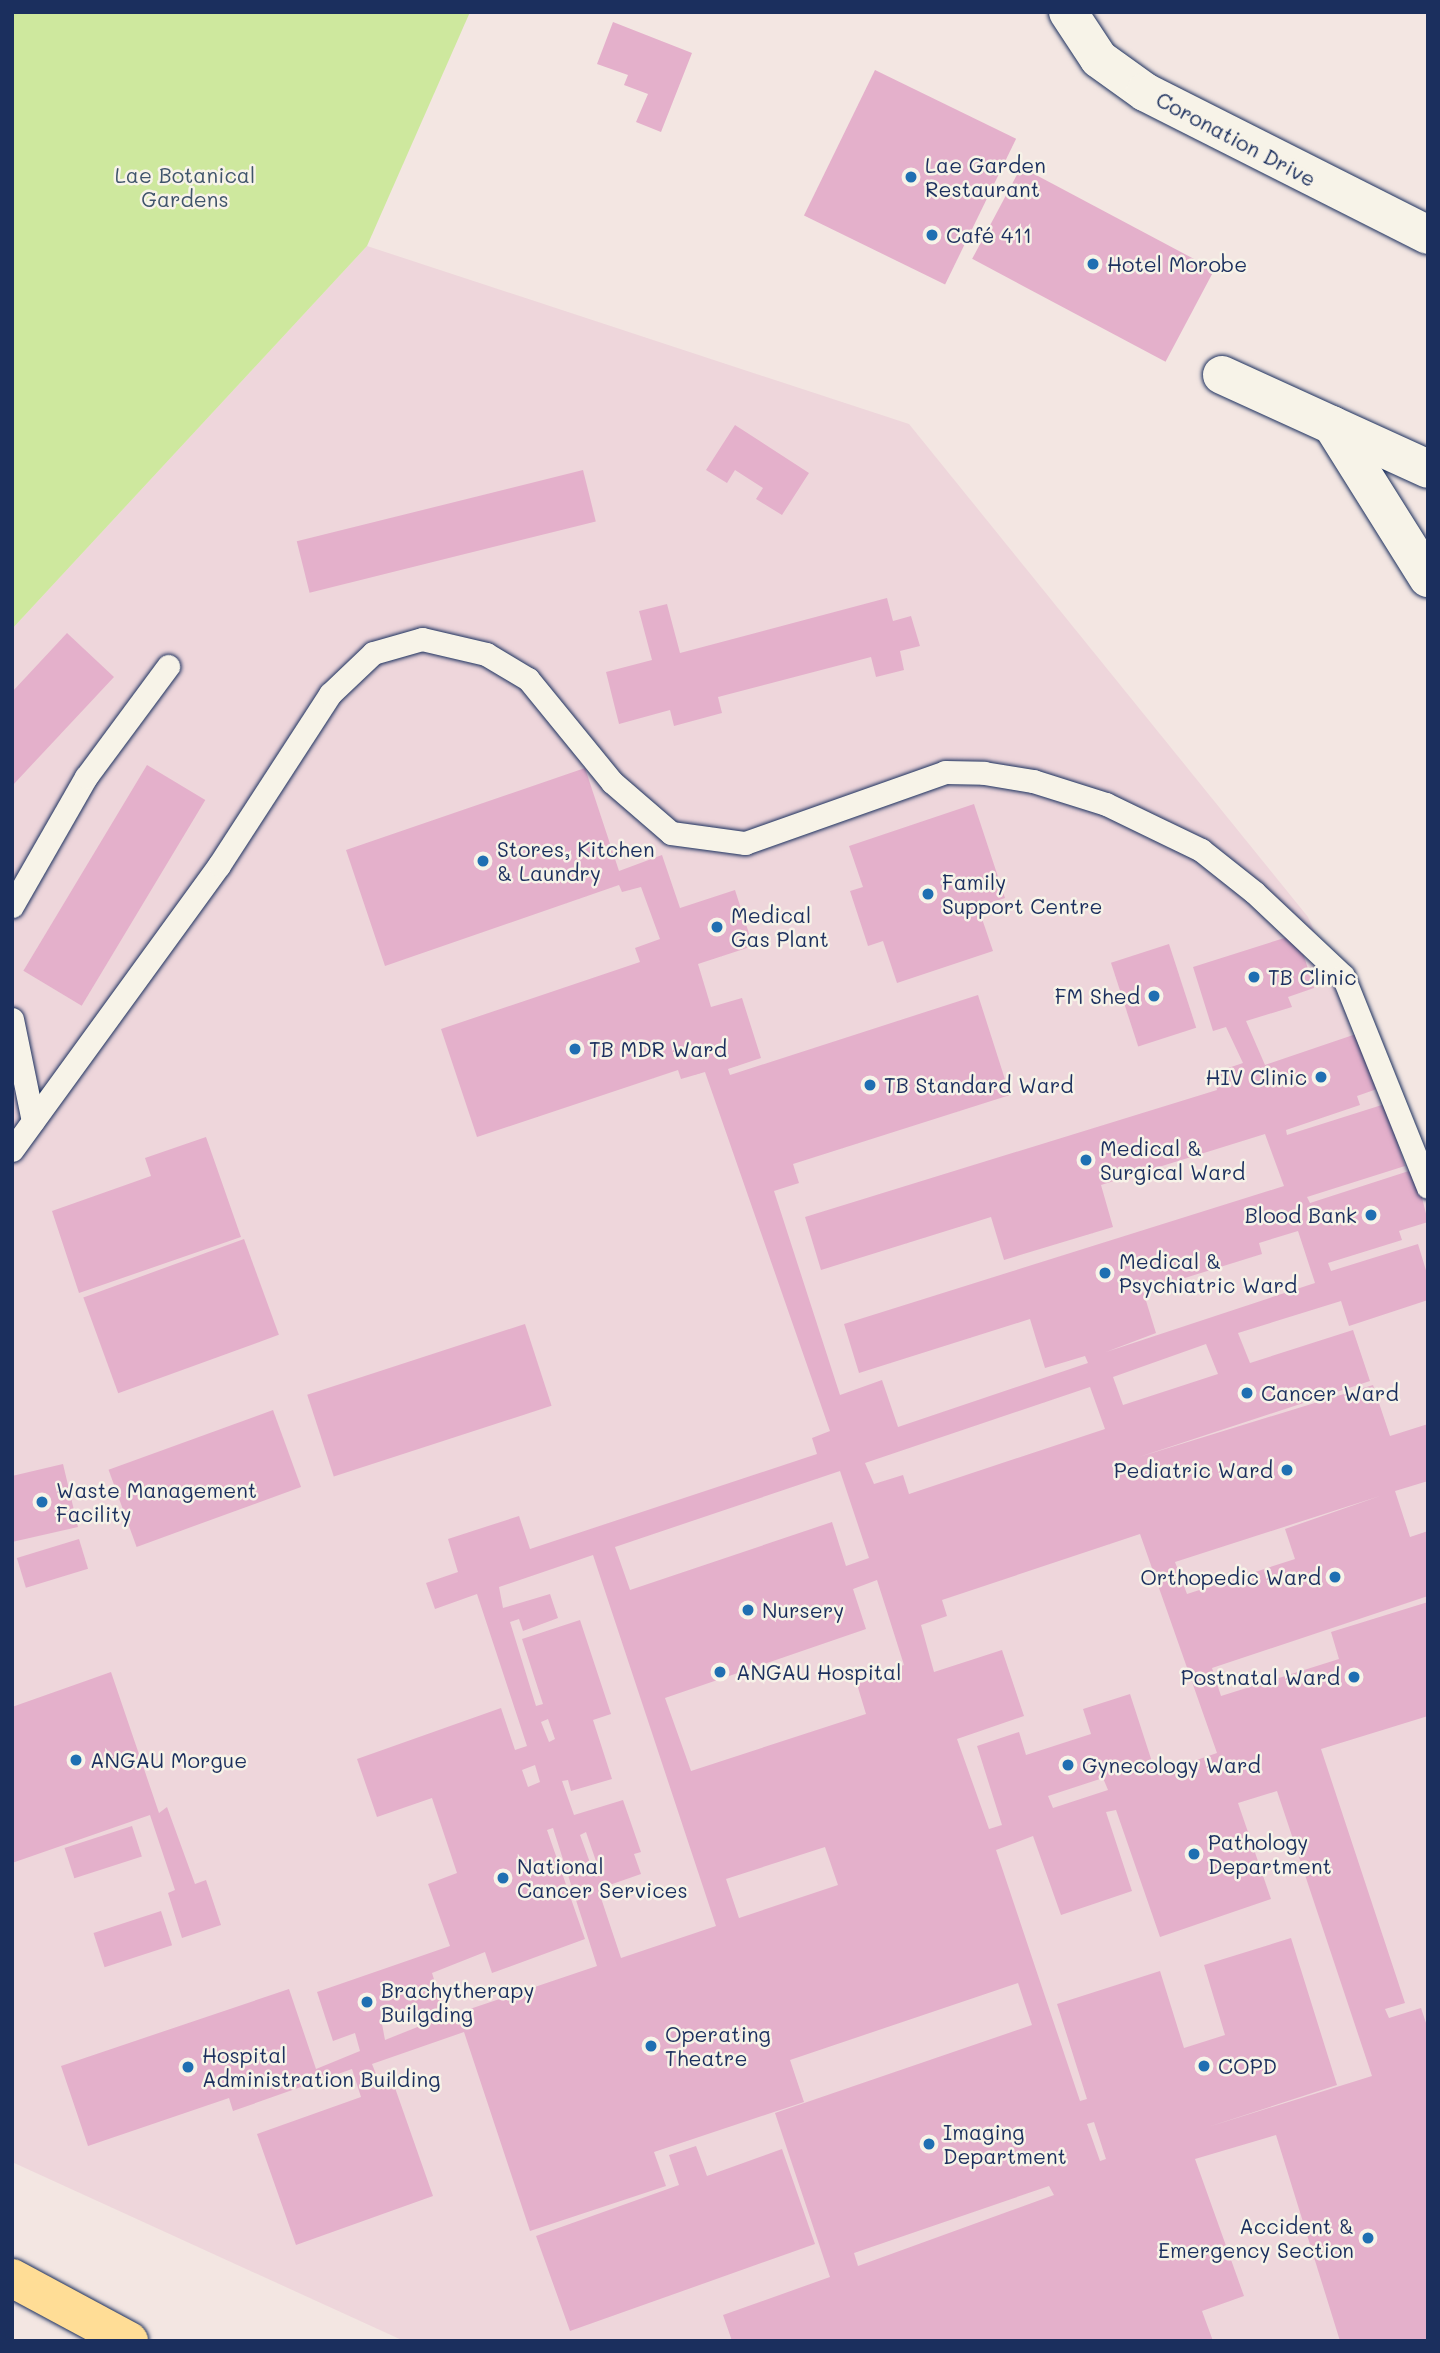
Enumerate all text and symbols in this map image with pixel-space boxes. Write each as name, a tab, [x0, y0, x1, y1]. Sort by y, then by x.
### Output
street label: Coronation Drive	[1152, 86, 1320, 192]
place label: Lae Garden Restaurant	[925, 152, 1046, 202]
park label: Lae Botanical Gardens	[115, 162, 255, 212]
marker: Lae Garden Restaurant	[903, 169, 919, 185]
place label: Café 411	[946, 222, 1032, 248]
marker: Café 411	[924, 227, 940, 243]
place label: Hotel Morobe	[1107, 251, 1247, 277]
marker: Hotel Morobe	[1085, 256, 1101, 272]
place label: Stores, Kitchen & Laundry	[497, 836, 655, 886]
marker: Stores, Kitchen & Laundry	[475, 853, 491, 869]
place label: Family Support Centre	[942, 869, 1103, 919]
marker: Family Support Centre	[920, 886, 936, 902]
place label: Medical Gas Plant	[731, 902, 829, 952]
marker: Medical Gas Plant	[709, 919, 725, 935]
place label: TB Clinic	[1268, 964, 1357, 990]
marker: TB Clinic	[1246, 969, 1262, 985]
place label: FM Shed	[1055, 983, 1140, 1009]
marker: FM Shed	[1146, 988, 1162, 1004]
place label: TB MDR Ward	[589, 1036, 727, 1062]
marker: TB MDR Ward	[567, 1041, 583, 1057]
place label: HIV Clinic	[1206, 1064, 1307, 1090]
marker: HIV Clinic	[1313, 1069, 1329, 1085]
place label: TB Standard Ward	[884, 1072, 1074, 1098]
marker: TB Standard Ward	[862, 1077, 878, 1093]
place label: Medical & Surgical Ward	[1100, 1135, 1245, 1185]
marker: Medical & Surgical Ward	[1078, 1152, 1094, 1168]
place label: Blood Bank	[1245, 1202, 1357, 1228]
marker: Blood Bank	[1363, 1207, 1379, 1223]
place label: Medical & Psychiatric Ward	[1119, 1248, 1297, 1298]
marker: Medical & Psychiatric Ward	[1097, 1265, 1113, 1281]
place label: Cancer Ward	[1261, 1380, 1399, 1406]
marker: Cancer Ward	[1239, 1385, 1255, 1401]
place label: Pediatric Ward	[1114, 1457, 1273, 1483]
marker: Pediatric Ward	[1279, 1462, 1295, 1478]
place label: Waste Management Facility	[56, 1477, 257, 1527]
marker: Waste Management Facility	[34, 1494, 50, 1510]
place label: Orthopedic Ward	[1140, 1564, 1321, 1590]
marker: Orthopedic Ward	[1327, 1569, 1343, 1585]
place label: Nursery	[762, 1597, 844, 1623]
marker: Nursery	[740, 1602, 756, 1618]
place label: ANGAU Hospital	[736, 1659, 901, 1685]
marker: ANGAU Hospital	[710, 1662, 730, 1682]
place label: Postnatal Ward	[1181, 1664, 1340, 1690]
marker: Postnatal Ward	[1346, 1669, 1362, 1685]
place label: ANGAU Morgue	[90, 1747, 247, 1773]
marker: ANGAU Morgue	[68, 1752, 84, 1768]
place label: Gynecology Ward	[1082, 1752, 1261, 1778]
marker: Gynecology Ward	[1060, 1757, 1076, 1773]
place label: Pathology Department	[1208, 1829, 1332, 1879]
marker: Pathology Department	[1186, 1846, 1202, 1862]
place label: National Cancer Services	[517, 1853, 688, 1903]
marker: National Cancer Services	[495, 1870, 511, 1886]
place label: Brachytherapy Builgding	[381, 1977, 534, 2027]
marker: Brachytherapy Builgding	[359, 1994, 375, 2010]
place label: Operating Theatre	[665, 2021, 771, 2071]
marker: Operating Theatre	[643, 2038, 659, 2054]
place label: Hospital Administration Building	[202, 2042, 440, 2092]
place label: COPD	[1218, 2053, 1277, 2079]
marker: COPD	[1196, 2058, 1212, 2074]
marker: Hospital Administration Building	[180, 2059, 196, 2075]
place label: Imaging Department	[943, 2119, 1067, 2169]
marker: Imaging Department	[921, 2136, 937, 2152]
place label: Accident & Emergency Section	[1158, 2213, 1354, 2263]
marker: Accident & Emergency Section	[1360, 2230, 1376, 2246]

